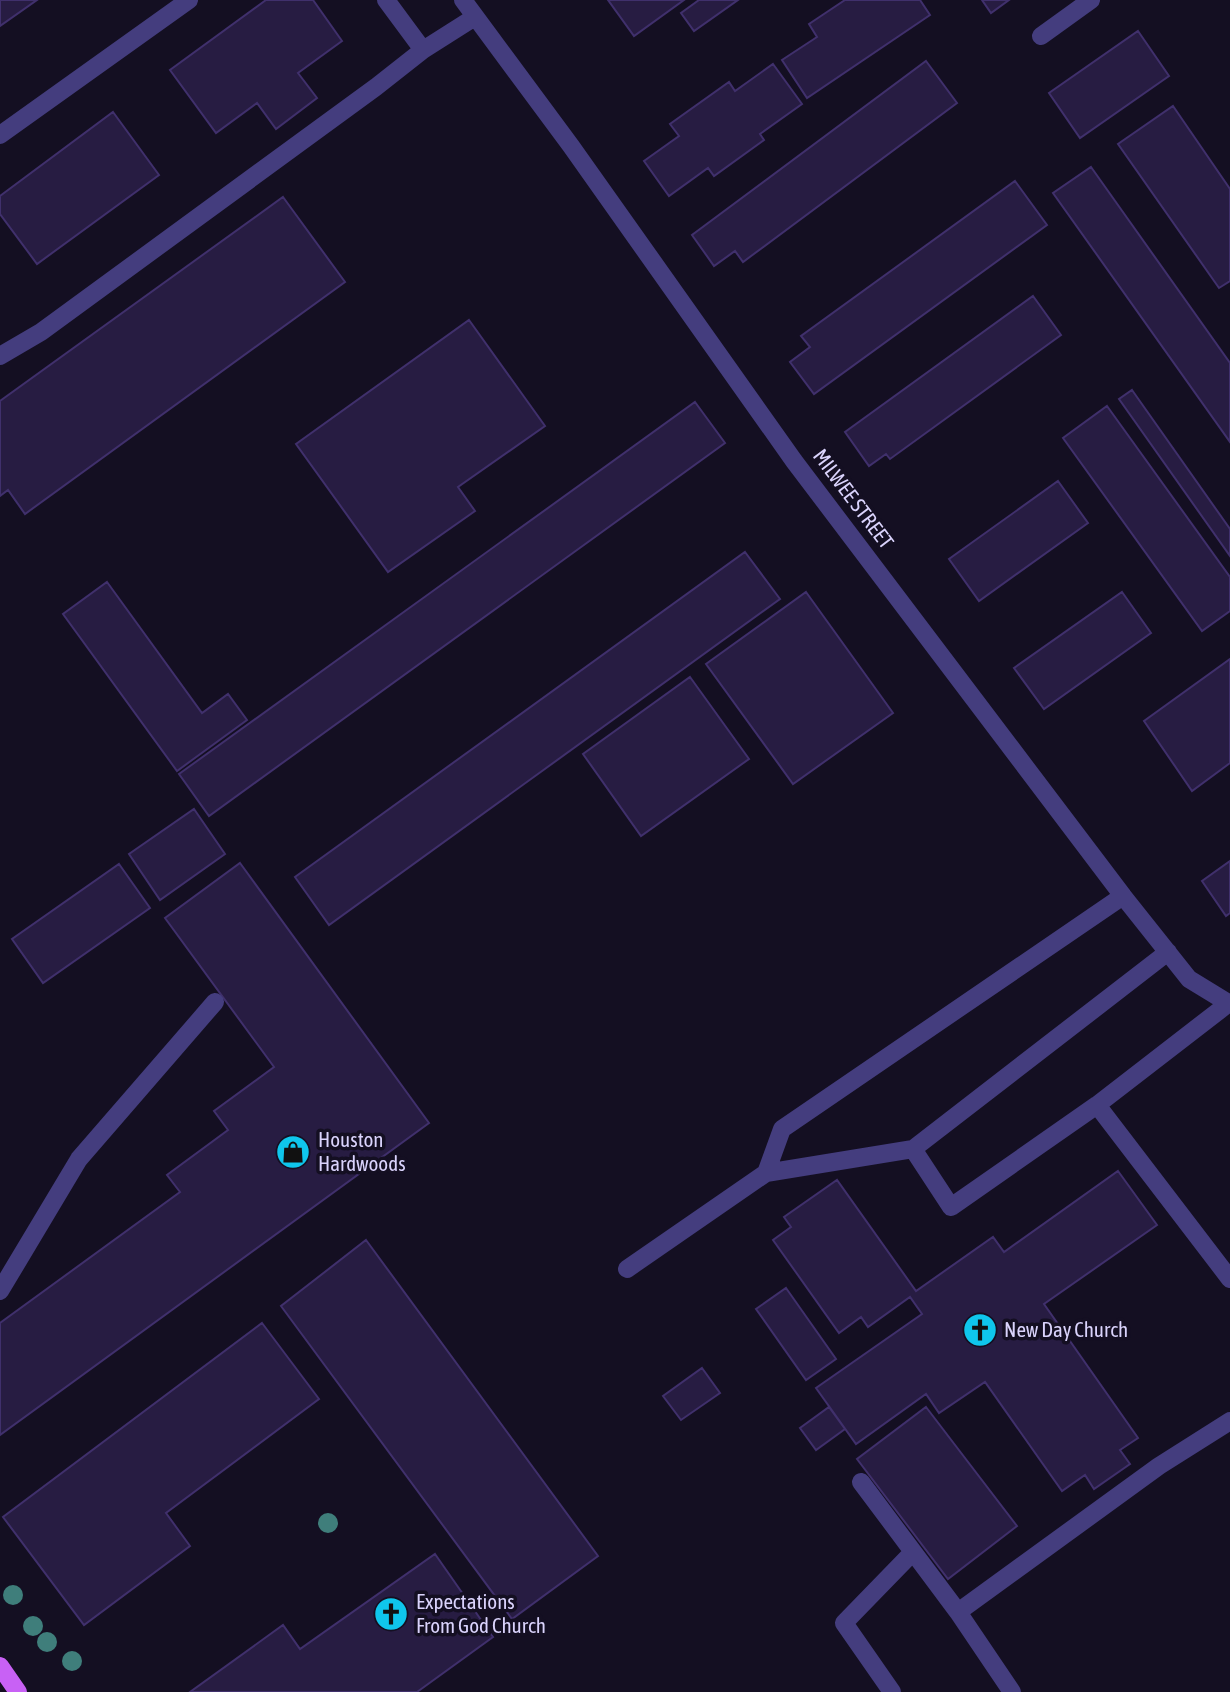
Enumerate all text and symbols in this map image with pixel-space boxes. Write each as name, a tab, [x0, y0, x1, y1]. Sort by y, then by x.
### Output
street label: MILWEE STREET	[809, 444, 899, 553]
place label: Houston Hardwoods	[318, 1127, 406, 1175]
shop icon: Houston Hardwoods	[274, 1133, 312, 1171]
church icon: New Day Church	[961, 1311, 999, 1349]
place label: New Day Church	[1004, 1317, 1128, 1341]
place label: Expectations From God Church	[416, 1589, 546, 1637]
church icon: Expectations From God Church	[372, 1595, 410, 1633]

